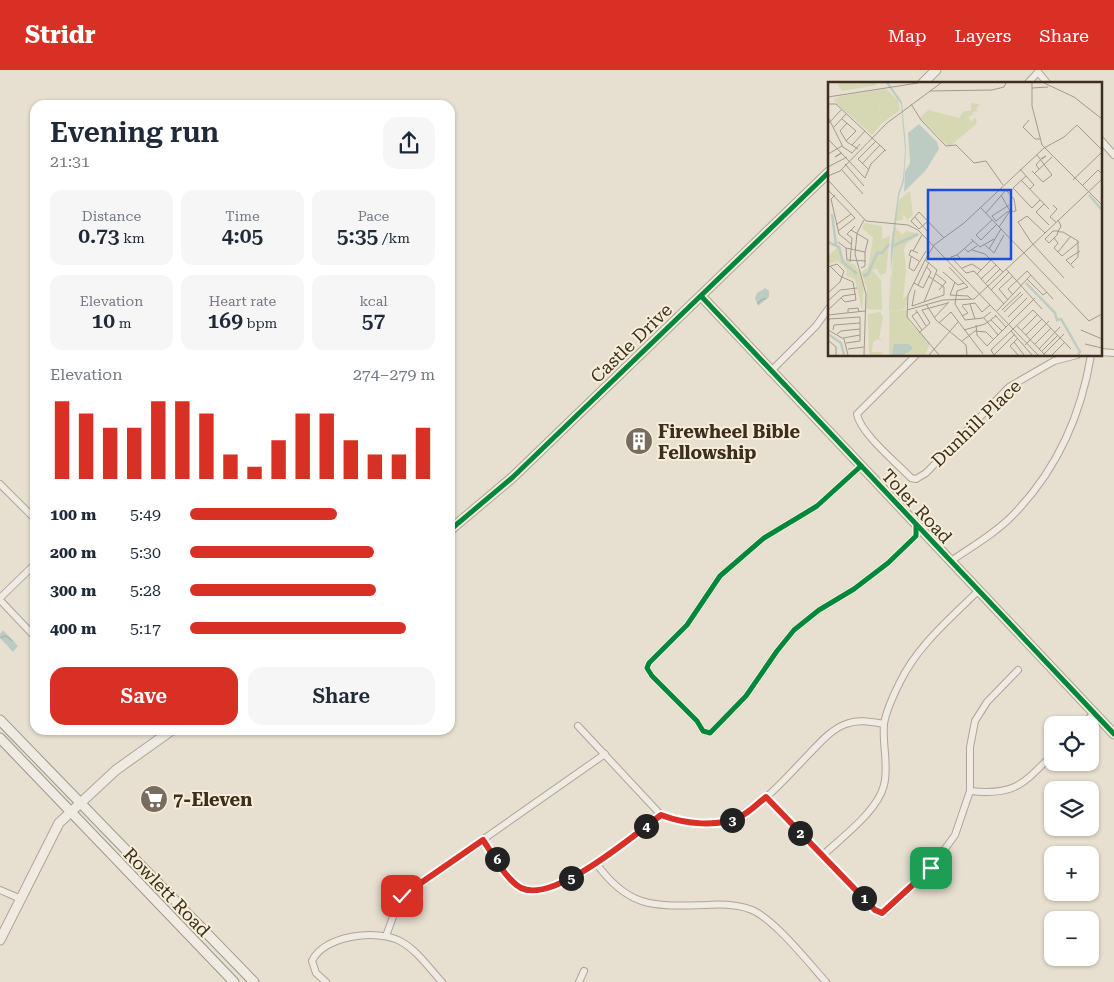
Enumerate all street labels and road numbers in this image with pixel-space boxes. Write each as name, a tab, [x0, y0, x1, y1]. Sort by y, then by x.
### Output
street label: Castle Drive	[586, 299, 676, 387]
street label: Dunhill Place	[927, 375, 1025, 471]
street label: Toler Road	[877, 465, 957, 548]
street label: Rowlett Road	[119, 843, 215, 941]

